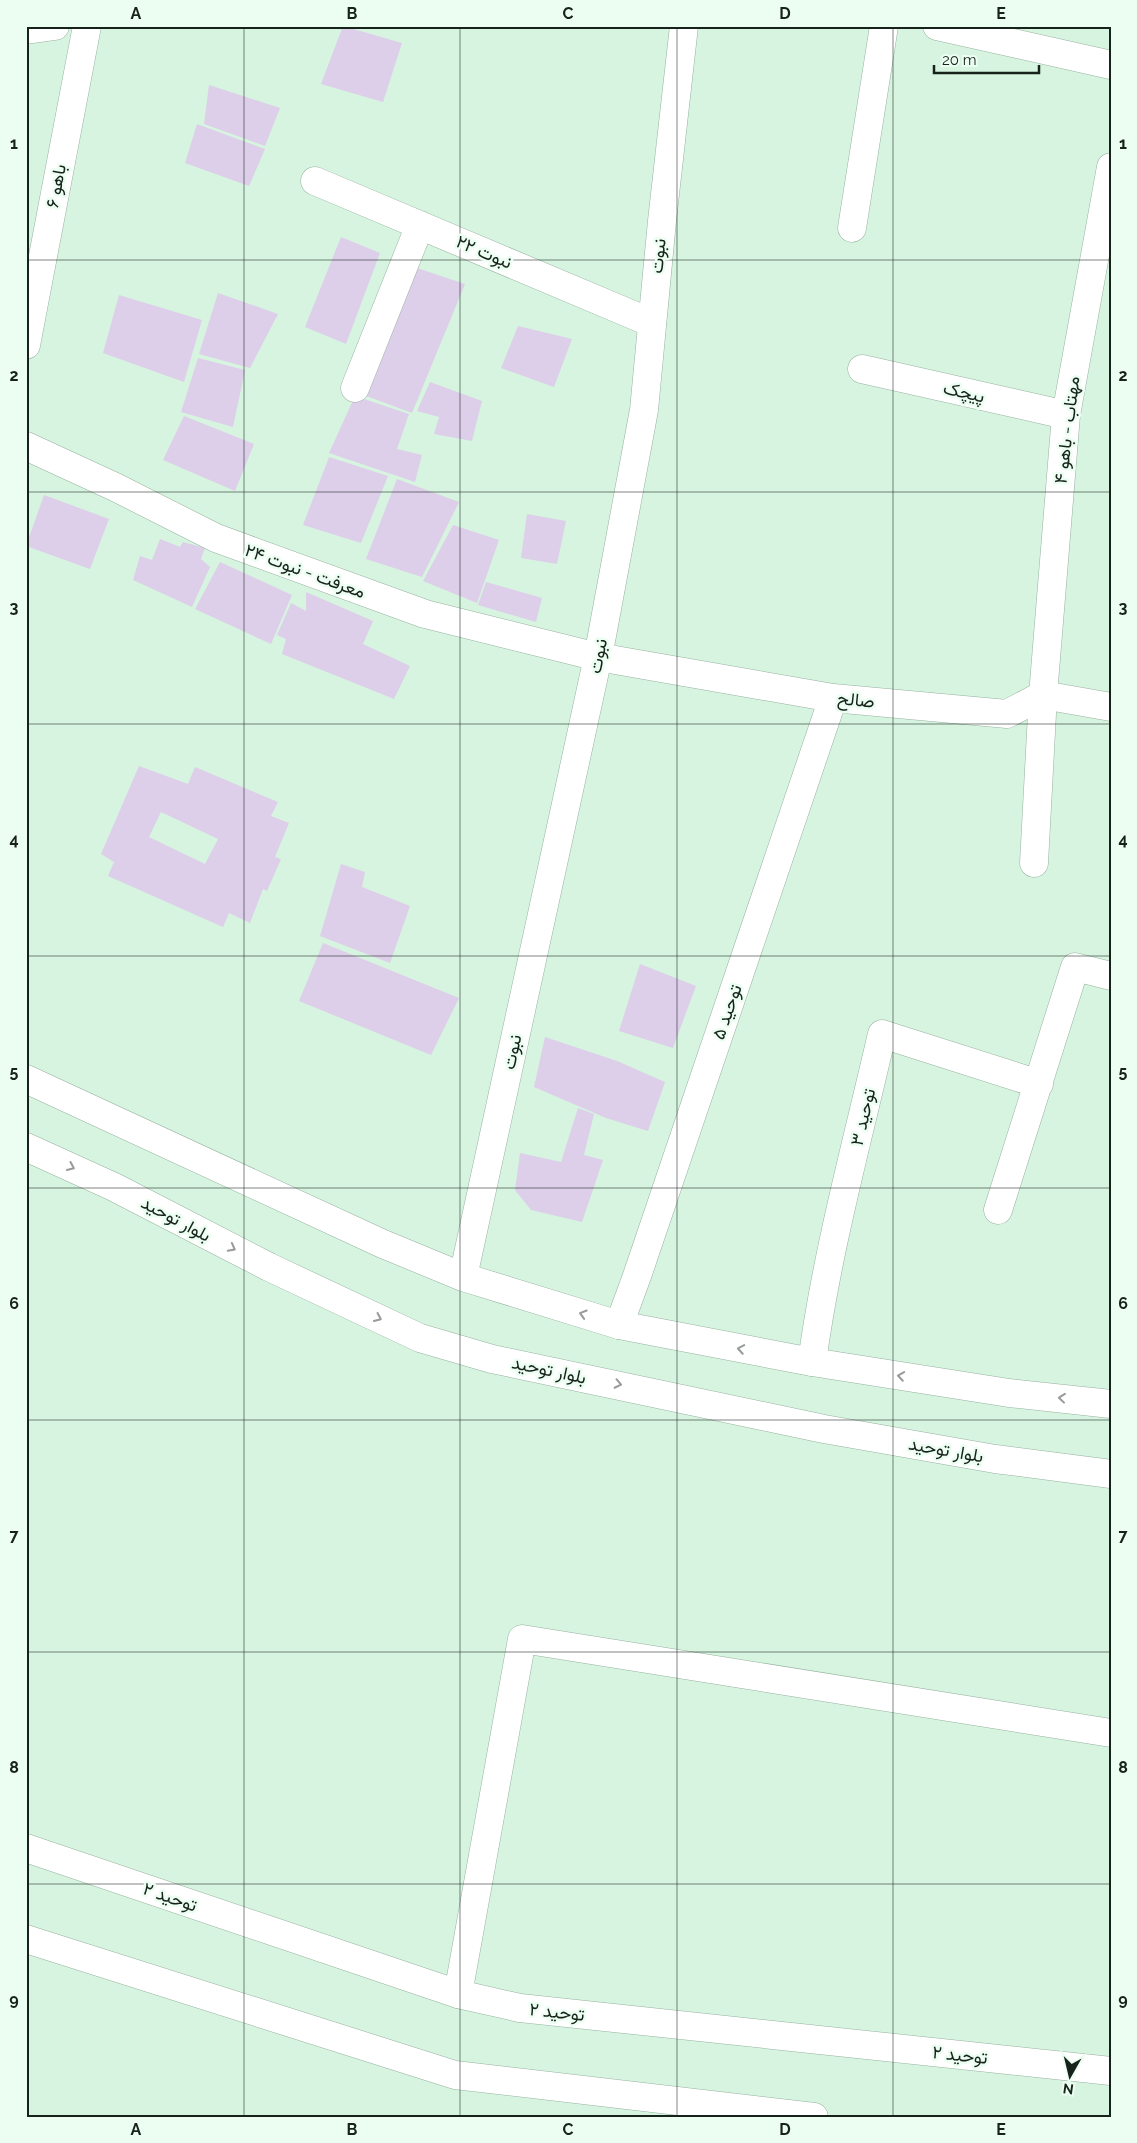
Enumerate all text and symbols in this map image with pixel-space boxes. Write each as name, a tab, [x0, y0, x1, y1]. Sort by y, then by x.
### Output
text: A	[131, 4, 142, 23]
text: B	[347, 4, 358, 23]
text: C	[563, 4, 574, 23]
text: D	[779, 4, 791, 23]
text: E	[996, 4, 1006, 23]
scale bar	[934, 42, 1040, 74]
text: 20 m	[942, 51, 977, 69]
text: 1	[10, 134, 18, 153]
text: 1	[1119, 134, 1127, 153]
street label: باهو ۶	[41, 162, 71, 210]
street label: نبوت ۲۲	[453, 230, 515, 274]
street label: نبوت	[645, 237, 671, 275]
text: 2	[9, 366, 19, 385]
text: 2	[1118, 366, 1128, 385]
street label: مهتاب - باهو ۴	[1049, 375, 1085, 485]
street label: پیچک	[941, 377, 987, 408]
street label: معرفت - نبوت ۲۴	[242, 539, 368, 603]
text: 3	[10, 598, 19, 617]
text: 3	[1119, 598, 1128, 617]
street label: نبوت	[584, 637, 612, 675]
street label: صالح	[836, 687, 876, 714]
text: 4	[9, 830, 19, 849]
text: 4	[1118, 830, 1128, 849]
street label: توحید ۵	[707, 982, 747, 1042]
street label: نبوت	[498, 1033, 526, 1071]
text: 5	[10, 1062, 19, 1081]
text: 5	[1119, 1062, 1128, 1081]
street label: توحید ۳	[846, 1086, 880, 1148]
one-way arrow	[66, 1161, 75, 1172]
street label: بلوار توحید	[137, 1192, 215, 1246]
one-way arrow	[226, 1242, 235, 1252]
text: 6	[9, 1294, 19, 1313]
text: 6	[1118, 1294, 1128, 1313]
one-way arrow	[579, 1309, 587, 1319]
one-way arrow	[373, 1312, 382, 1323]
one-way arrow	[737, 1345, 745, 1355]
street label: بلوار توحید	[510, 1351, 588, 1389]
one-way arrow	[897, 1371, 906, 1381]
one-way arrow	[614, 1379, 623, 1389]
one-way arrow	[1058, 1393, 1066, 1404]
street label: بلوار توحید	[907, 1433, 985, 1467]
text: 7	[10, 1526, 19, 1545]
text: 7	[1119, 1526, 1128, 1545]
text: 8	[9, 1758, 19, 1777]
text: 8	[1118, 1758, 1128, 1777]
street label: توحید ۲	[140, 1878, 200, 1916]
text: 9	[9, 1990, 19, 2009]
text: 9	[1118, 1990, 1128, 2009]
street label: توحید ۲	[528, 1998, 586, 2026]
street label: توحید ۲	[931, 2041, 989, 2069]
north arrow	[1044, 2050, 1094, 2100]
text: N	[1062, 2080, 1075, 2098]
text: A	[131, 2120, 142, 2139]
text: B	[347, 2120, 358, 2139]
text: C	[563, 2120, 574, 2139]
text: D	[779, 2120, 791, 2139]
text: E	[996, 2120, 1006, 2139]

